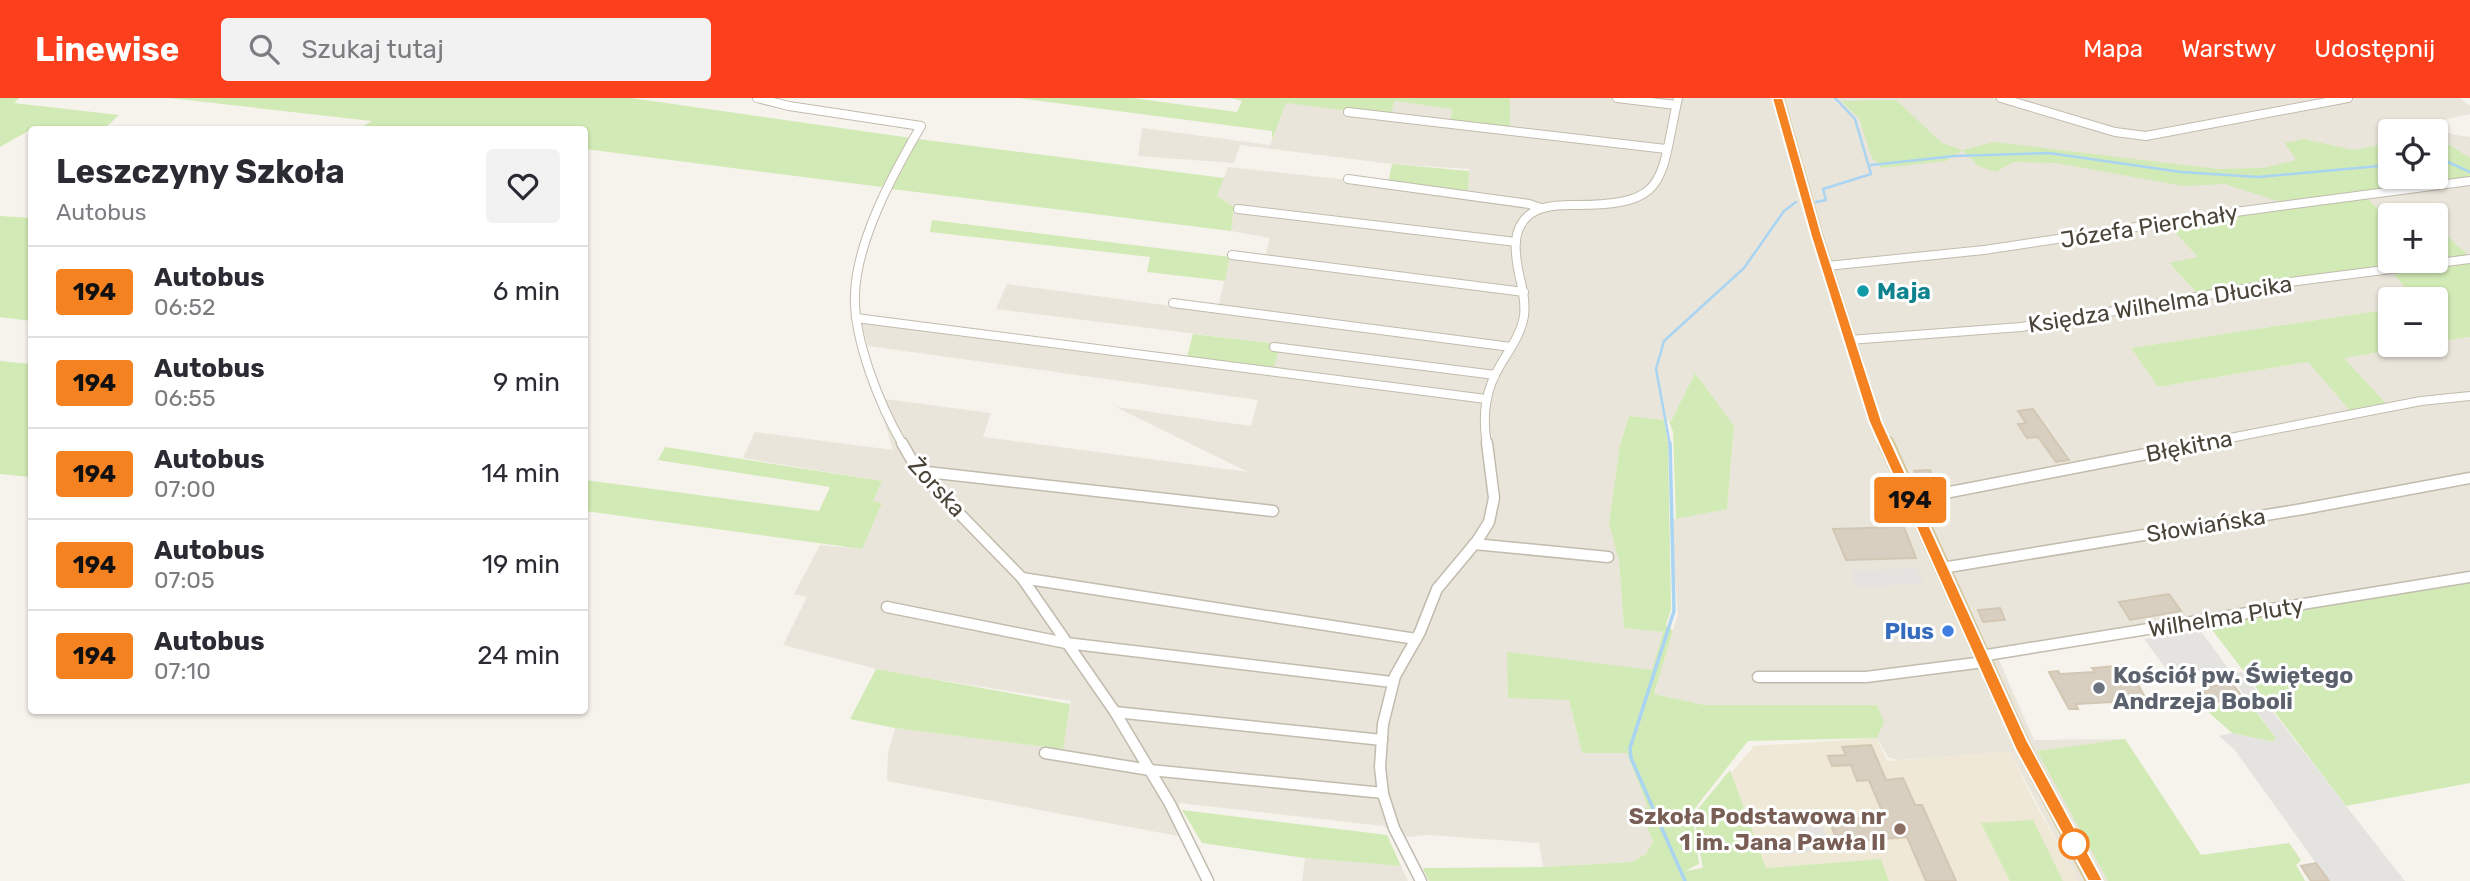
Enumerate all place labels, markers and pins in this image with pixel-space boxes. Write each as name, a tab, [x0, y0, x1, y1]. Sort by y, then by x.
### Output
place label: Maja	[1877, 277, 1931, 305]
marker: Maja	[1855, 283, 1871, 299]
place label: Plus	[1884, 617, 1934, 645]
marker: Plus	[1940, 623, 1956, 639]
place label: Kościół pw. Świętego Andrzeja Boboli	[2113, 661, 2353, 715]
marker: Kościół pw. Świętego Andrzeja Boboli	[2091, 680, 2107, 696]
place label: Szkoła Podstawowa nr 1 im. Jana Pawła II	[1629, 802, 1887, 856]
marker: Szkoła Podstawowa nr 1 im. Jana Pawła II	[1892, 821, 1908, 837]
unlabelled marker	[2059, 829, 2089, 859]

